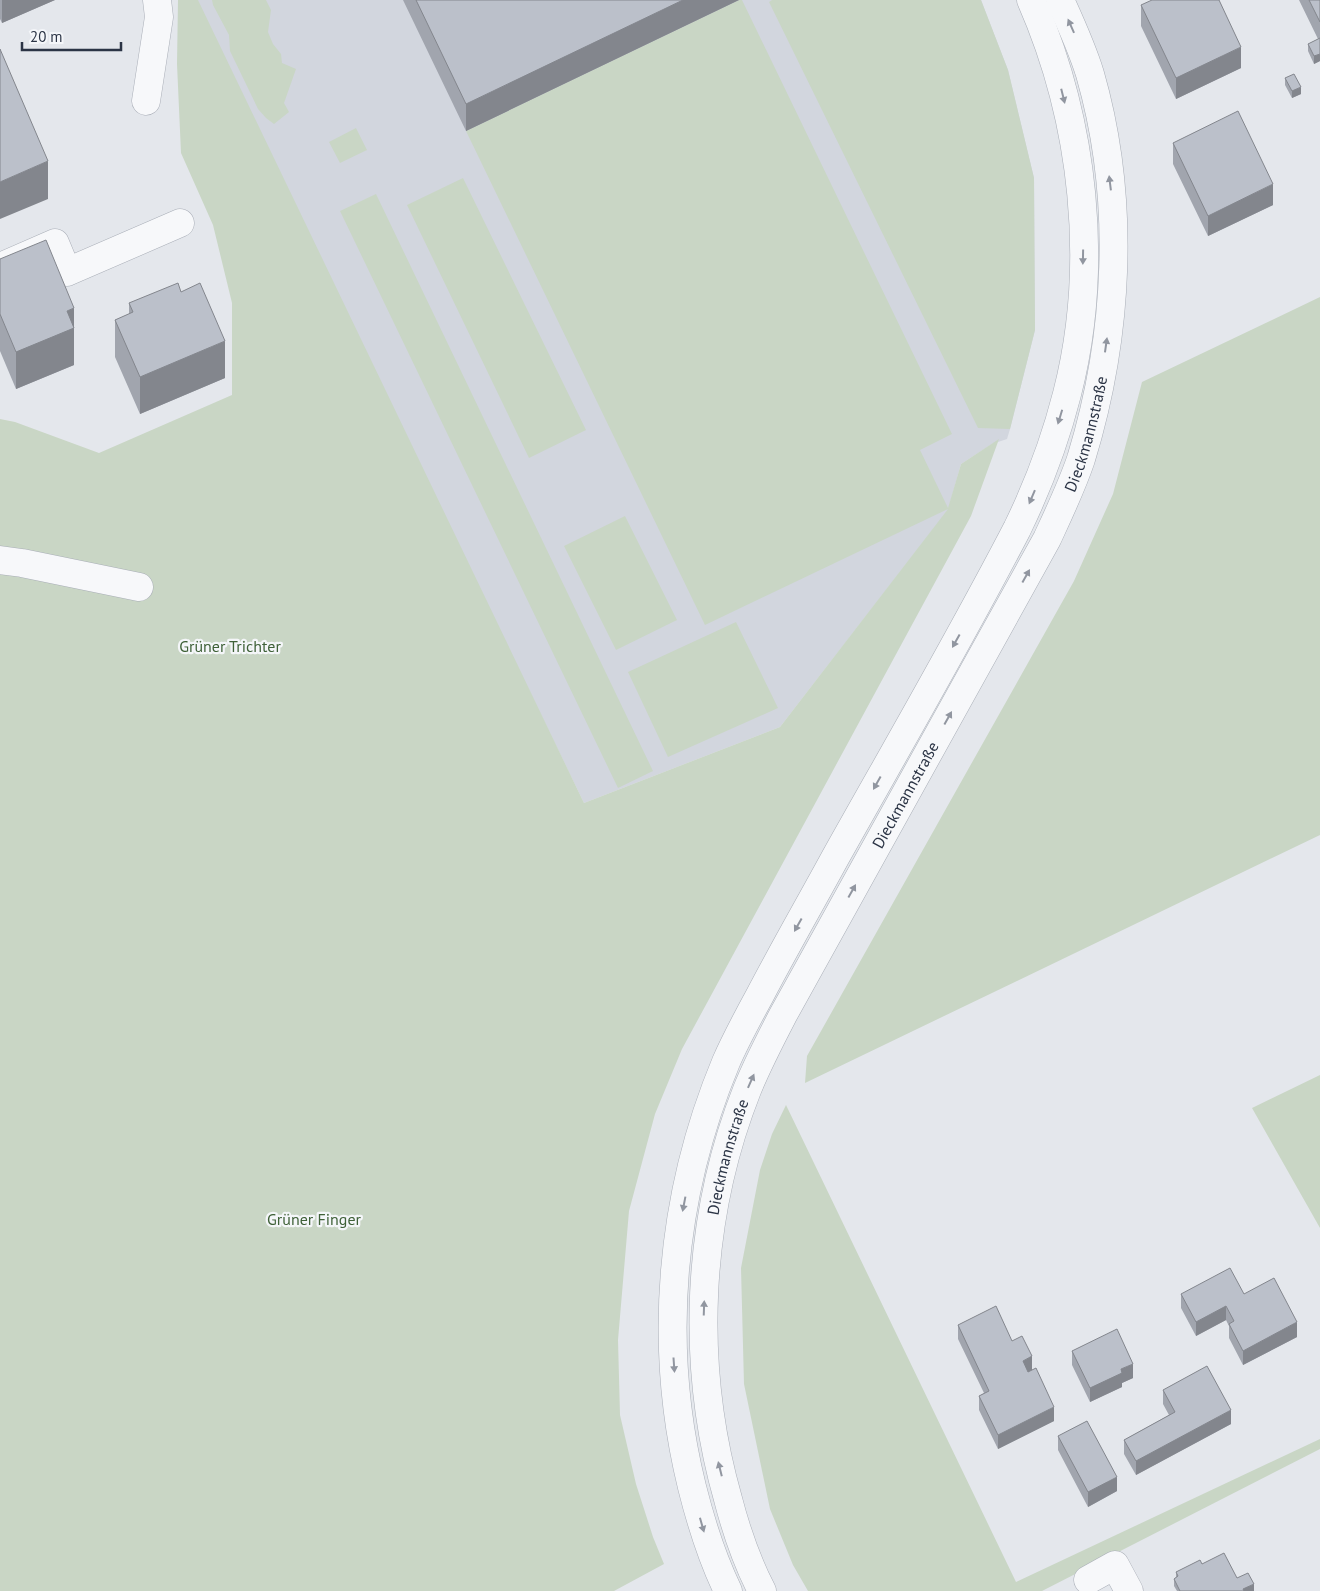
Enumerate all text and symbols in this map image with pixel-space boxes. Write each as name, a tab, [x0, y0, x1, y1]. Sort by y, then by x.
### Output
one-way arrow	[1067, 19, 1075, 33]
scale bar	[22, 20, 121, 52]
text: 20 m	[30, 27, 63, 46]
one-way arrow	[1060, 88, 1068, 103]
one-way arrow	[1106, 175, 1114, 191]
one-way arrow	[1079, 249, 1087, 265]
one-way arrow	[1102, 336, 1110, 352]
street label: Dieckmannstraße	[1060, 374, 1111, 495]
one-way arrow	[1056, 409, 1064, 424]
one-way arrow	[1028, 490, 1036, 505]
one-way arrow	[1022, 569, 1031, 583]
one-way arrow	[952, 634, 961, 648]
park label: Grüner Trichter	[179, 636, 281, 656]
one-way arrow	[944, 711, 952, 726]
street label: Dieckmannstraße	[867, 738, 943, 852]
one-way arrow	[873, 775, 881, 790]
one-way arrow	[848, 884, 856, 898]
one-way arrow	[794, 918, 803, 932]
one-way arrow	[748, 1074, 756, 1088]
street label: Dieckmannstraße	[703, 1096, 753, 1216]
one-way arrow	[680, 1196, 688, 1211]
park label: Grüner Finger	[267, 1209, 362, 1229]
one-way arrow	[700, 1300, 708, 1316]
one-way arrow	[670, 1358, 678, 1374]
one-way arrow	[716, 1462, 724, 1477]
one-way arrow	[699, 1517, 707, 1532]

